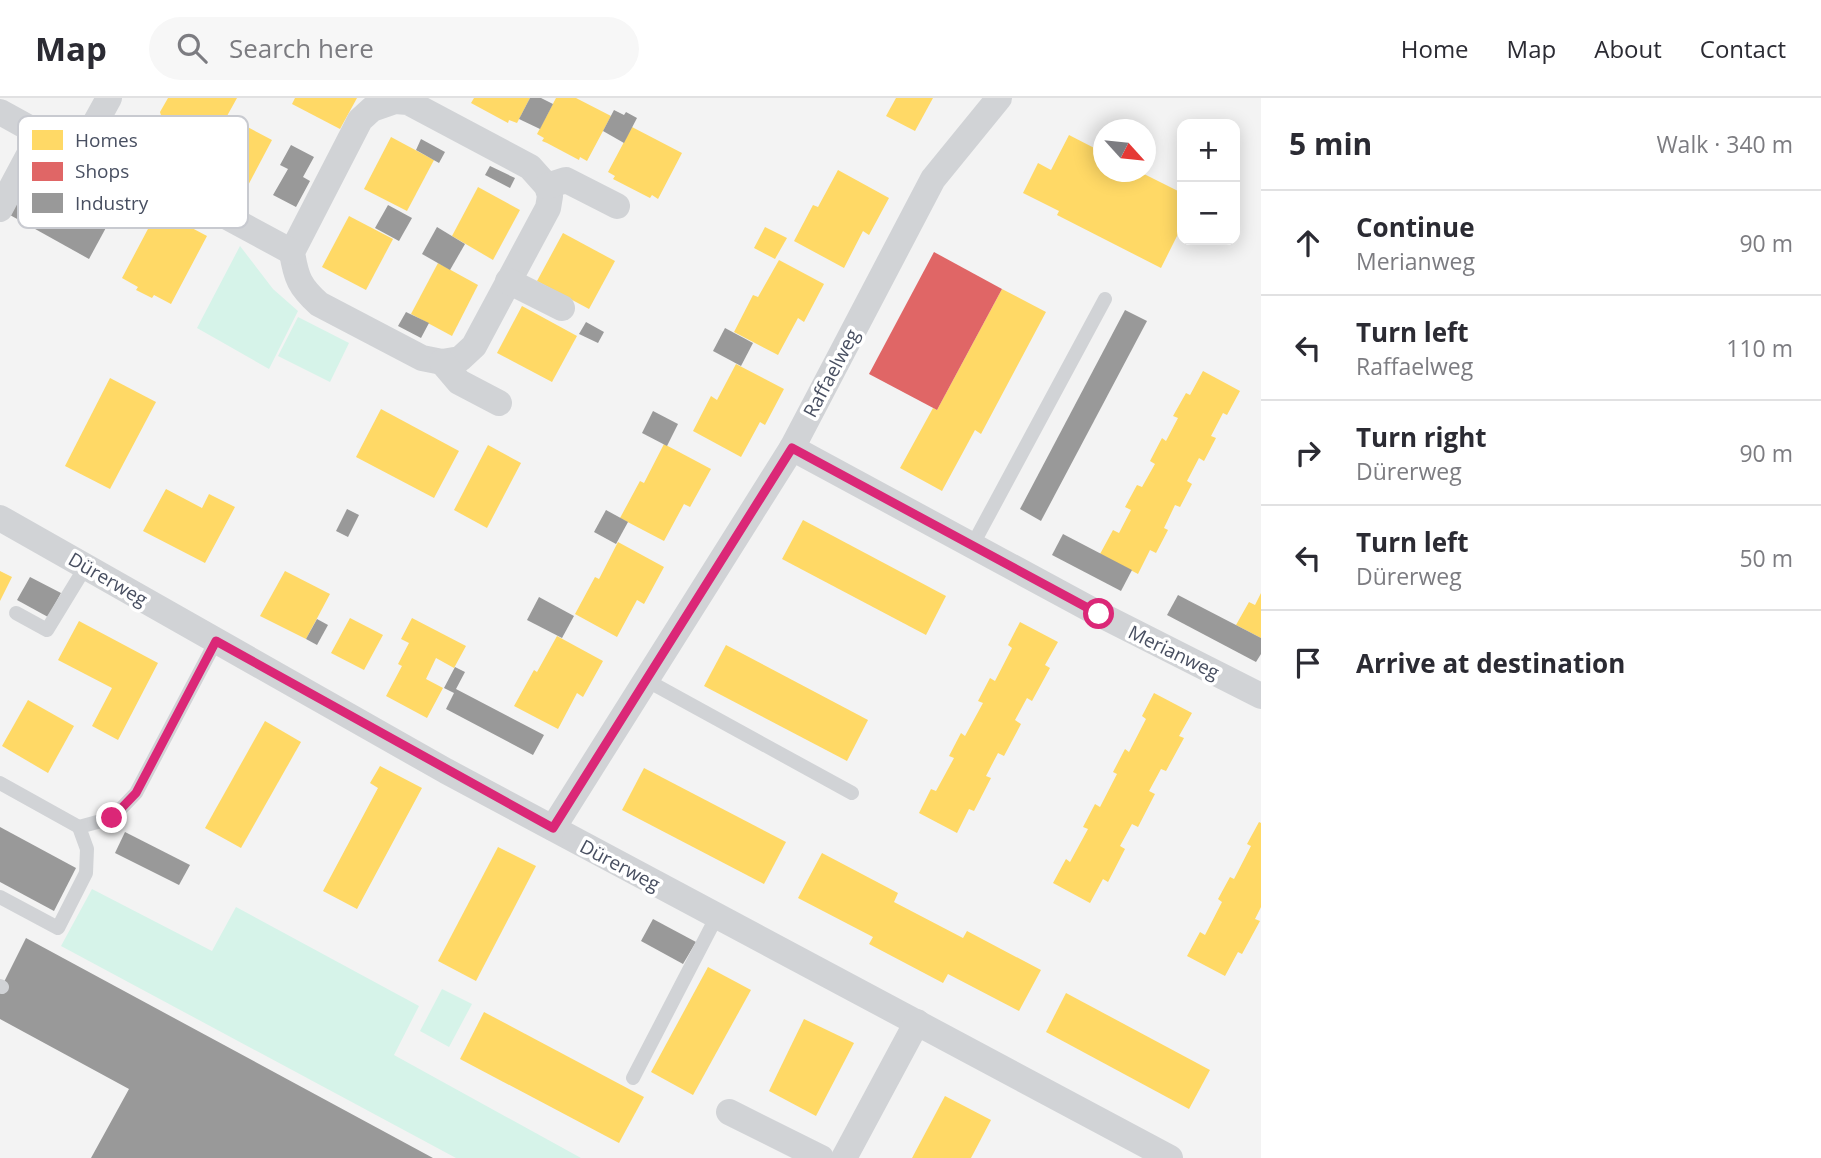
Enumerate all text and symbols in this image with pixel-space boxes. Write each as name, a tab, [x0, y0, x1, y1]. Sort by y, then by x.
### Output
search box	[149, 17, 639, 80]
text: Map	[35, 26, 107, 71]
icon: search	[173, 29, 211, 67]
text: Search here	[229, 30, 374, 66]
text: Home	[1401, 32, 1469, 65]
text: Map	[1507, 32, 1556, 65]
text: About	[1594, 32, 1662, 65]
text: Contact	[1700, 32, 1786, 65]
legend	[18, 116, 248, 228]
north arrow	[1093, 119, 1156, 182]
map controls	[1177, 119, 1240, 245]
button: +	[1177, 119, 1240, 182]
text: 5 min	[1289, 123, 1372, 164]
text: Homes	[75, 127, 138, 153]
text: Walk · 340 m	[1656, 128, 1793, 160]
text: Shops	[75, 158, 129, 184]
button: −	[1177, 182, 1240, 245]
text: Industry	[75, 190, 149, 216]
text: Continue	[1356, 209, 1475, 245]
icon: ahead	[1289, 224, 1327, 262]
text: 90 m	[1739, 227, 1793, 259]
text: Merianweg	[1356, 245, 1475, 277]
text: Turn left	[1356, 314, 1468, 350]
street label: Raffaelweg	[797, 324, 865, 422]
icon: left	[1289, 329, 1327, 367]
text: 110 m	[1726, 332, 1793, 364]
text: Raffaelweg	[1356, 350, 1473, 382]
text: Turn right	[1356, 419, 1487, 455]
icon: right	[1289, 434, 1327, 472]
text: 90 m	[1739, 437, 1793, 469]
text: Dürerweg	[1356, 455, 1462, 487]
text: Turn left	[1356, 524, 1468, 560]
icon: left	[1289, 539, 1327, 577]
text: 50 m	[1739, 542, 1793, 574]
street label: Dürerweg	[64, 546, 152, 612]
text: Dürerweg	[1356, 560, 1462, 592]
route start	[1083, 598, 1114, 629]
street label: Merianweg	[1124, 619, 1224, 685]
icon: arrive	[1289, 644, 1327, 682]
text: Arrive at destination	[1356, 645, 1625, 681]
route end	[96, 802, 127, 833]
street label: Dürerweg	[575, 833, 665, 897]

